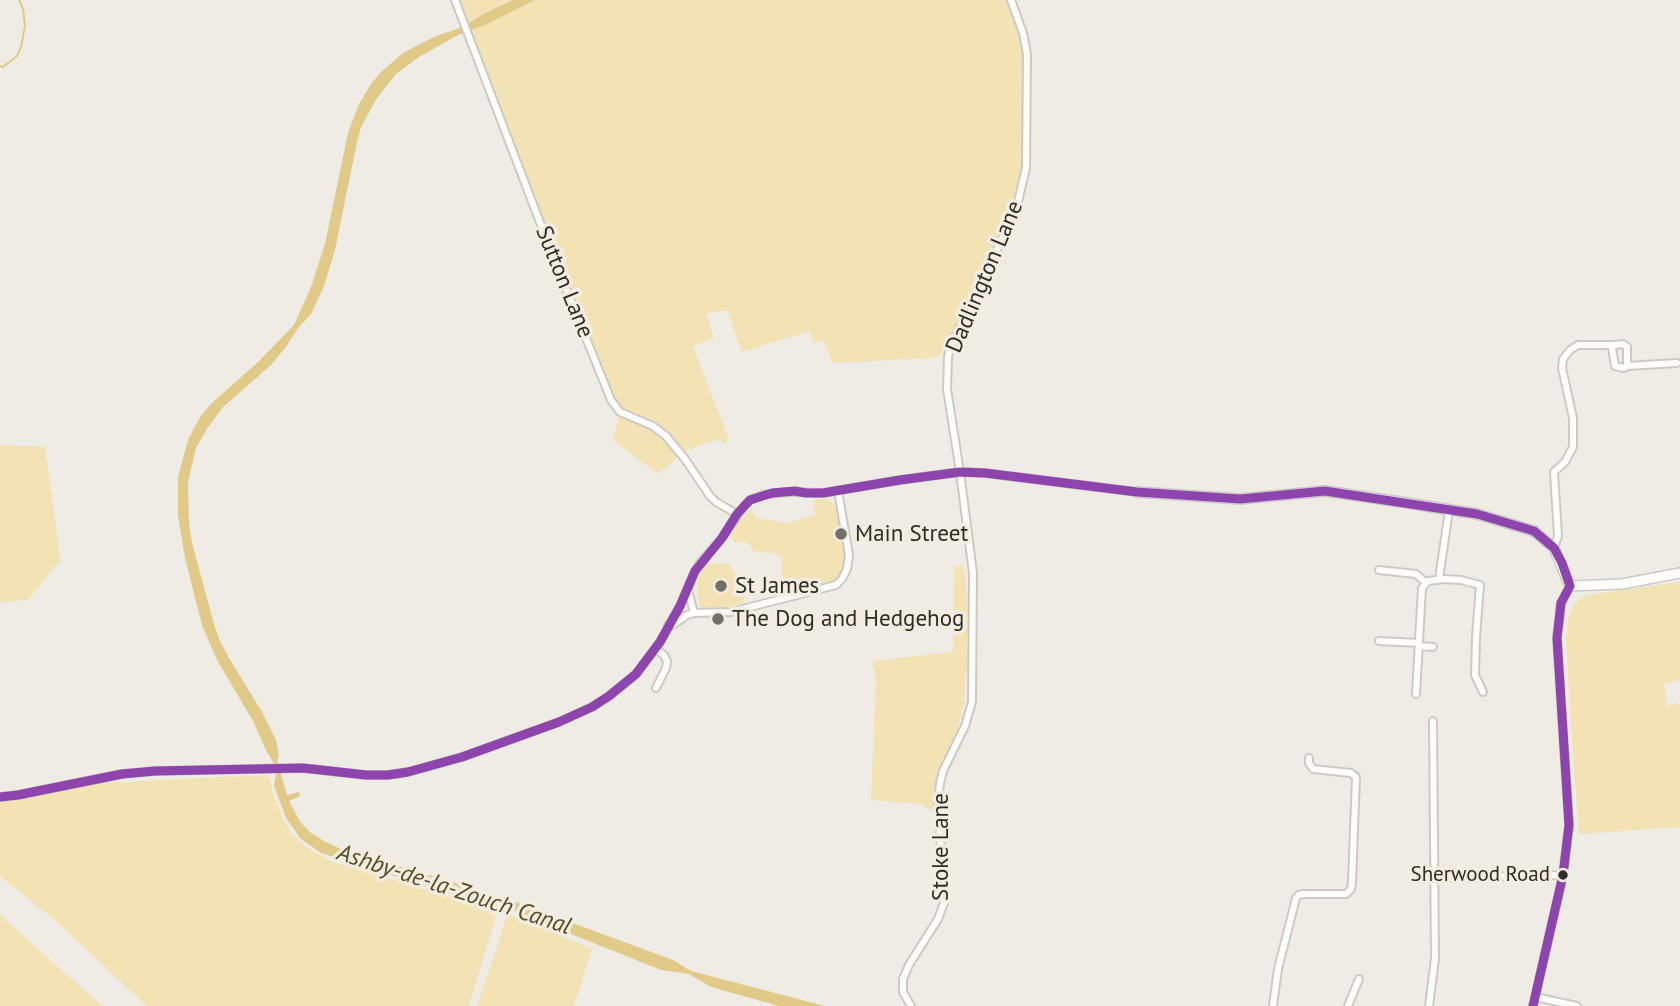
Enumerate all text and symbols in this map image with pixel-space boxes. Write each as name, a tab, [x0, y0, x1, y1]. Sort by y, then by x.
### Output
street label: Dadlington Lane	[941, 197, 1029, 357]
street label: Sutton Lane	[529, 222, 599, 342]
place label: Main Street	[855, 520, 968, 548]
marker: Main Street	[833, 526, 849, 542]
place label: St James	[735, 572, 819, 600]
marker: St James	[713, 578, 729, 594]
place label: The Dog and Hedgehog	[732, 605, 964, 633]
marker: The Dog and Hedgehog	[710, 611, 726, 627]
street label: Stoke Lane	[927, 793, 955, 901]
water label: Ashby-de-la-Zouch Canal	[333, 839, 575, 941]
place label: Sherwood Road	[1410, 862, 1550, 888]
marker: Sherwood Road	[1556, 868, 1570, 882]

